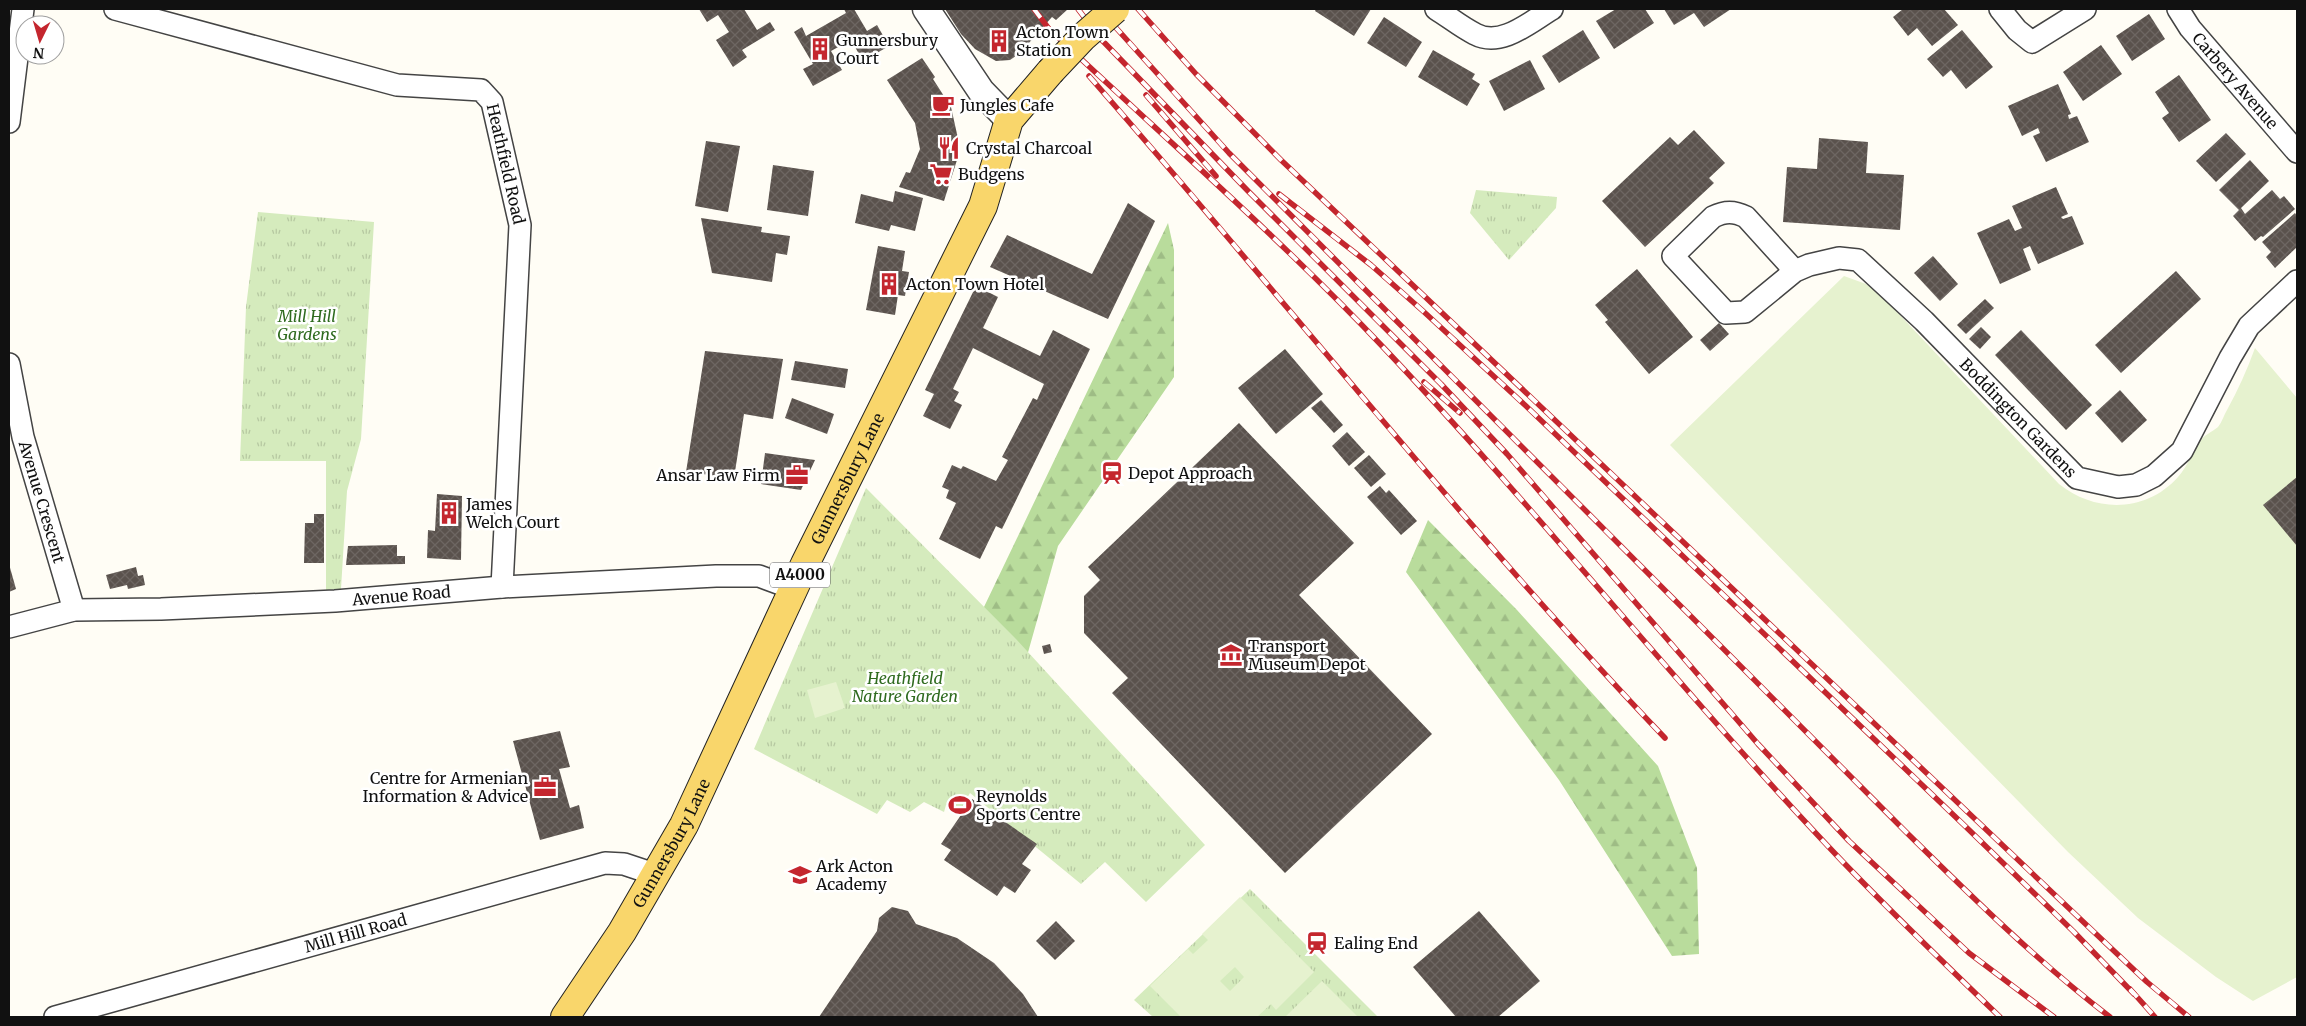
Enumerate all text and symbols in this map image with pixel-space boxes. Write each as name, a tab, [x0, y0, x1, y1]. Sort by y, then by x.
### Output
north arrow	[15, 15, 65, 65]
place label: Acton Town Station	[1015, 22, 1110, 60]
building icon: Acton Town Station	[986, 28, 1012, 54]
street label: Carbery Avenue	[2188, 28, 2283, 133]
place label: Gunnersbury Court	[836, 30, 939, 68]
building icon: Gunnersbury Court	[807, 36, 833, 62]
text: N	[33, 44, 45, 62]
cafe icon: Jungles Cafe	[930, 92, 956, 118]
place label: Jungles Cafe	[959, 95, 1054, 115]
street label: Heathfield Road	[483, 102, 530, 226]
restaurant icon: Crystal Charcoal	[936, 135, 962, 161]
place label: Crystal Charcoal	[966, 138, 1092, 158]
supermarket icon: Budgens	[928, 161, 954, 187]
place label: Budgens	[958, 164, 1025, 184]
building icon: Acton Town Hotel	[876, 271, 902, 297]
place label: Acton Town Hotel	[905, 274, 1044, 294]
park label: Mill Hill Gardens	[277, 306, 337, 344]
street label: Boddington Gardens	[1956, 354, 2081, 482]
street label: Gunnersbury Lane	[806, 410, 888, 548]
street label: Avenue Crescent	[14, 438, 70, 566]
station icon: Depot Approach	[1099, 460, 1125, 486]
office icon: Ansar Law Firm	[784, 462, 810, 488]
place label: Depot Approach	[1128, 463, 1253, 483]
place label: Ansar Law Firm	[655, 465, 780, 485]
place label: James Welch Court	[465, 494, 560, 532]
building icon: James Welch Court	[436, 500, 462, 526]
road number: A4000	[770, 562, 830, 588]
street label: Avenue Road	[350, 581, 452, 610]
place label: Transport Museum Depot	[1248, 636, 1367, 674]
museum icon: Transport Museum Depot	[1218, 642, 1244, 668]
park label: Heathfield Nature Garden	[852, 668, 958, 706]
place label: Centre for Armenian Information & Advice	[363, 768, 528, 806]
office icon: Centre for Armenian Information & Advice	[532, 774, 558, 800]
street label: Gunnersbury Lane	[628, 775, 714, 911]
place label: Reynolds Sports Centre	[976, 786, 1080, 824]
sports icon: Reynolds Sports Centre	[947, 792, 973, 818]
place label: Ark Acton Academy	[815, 856, 894, 894]
school or university icon: Ark Acton Academy	[787, 862, 813, 888]
street label: Mill Hill Road	[302, 909, 409, 957]
station icon: Ealing End	[1304, 930, 1330, 956]
place label: Ealing End	[1334, 933, 1418, 953]

